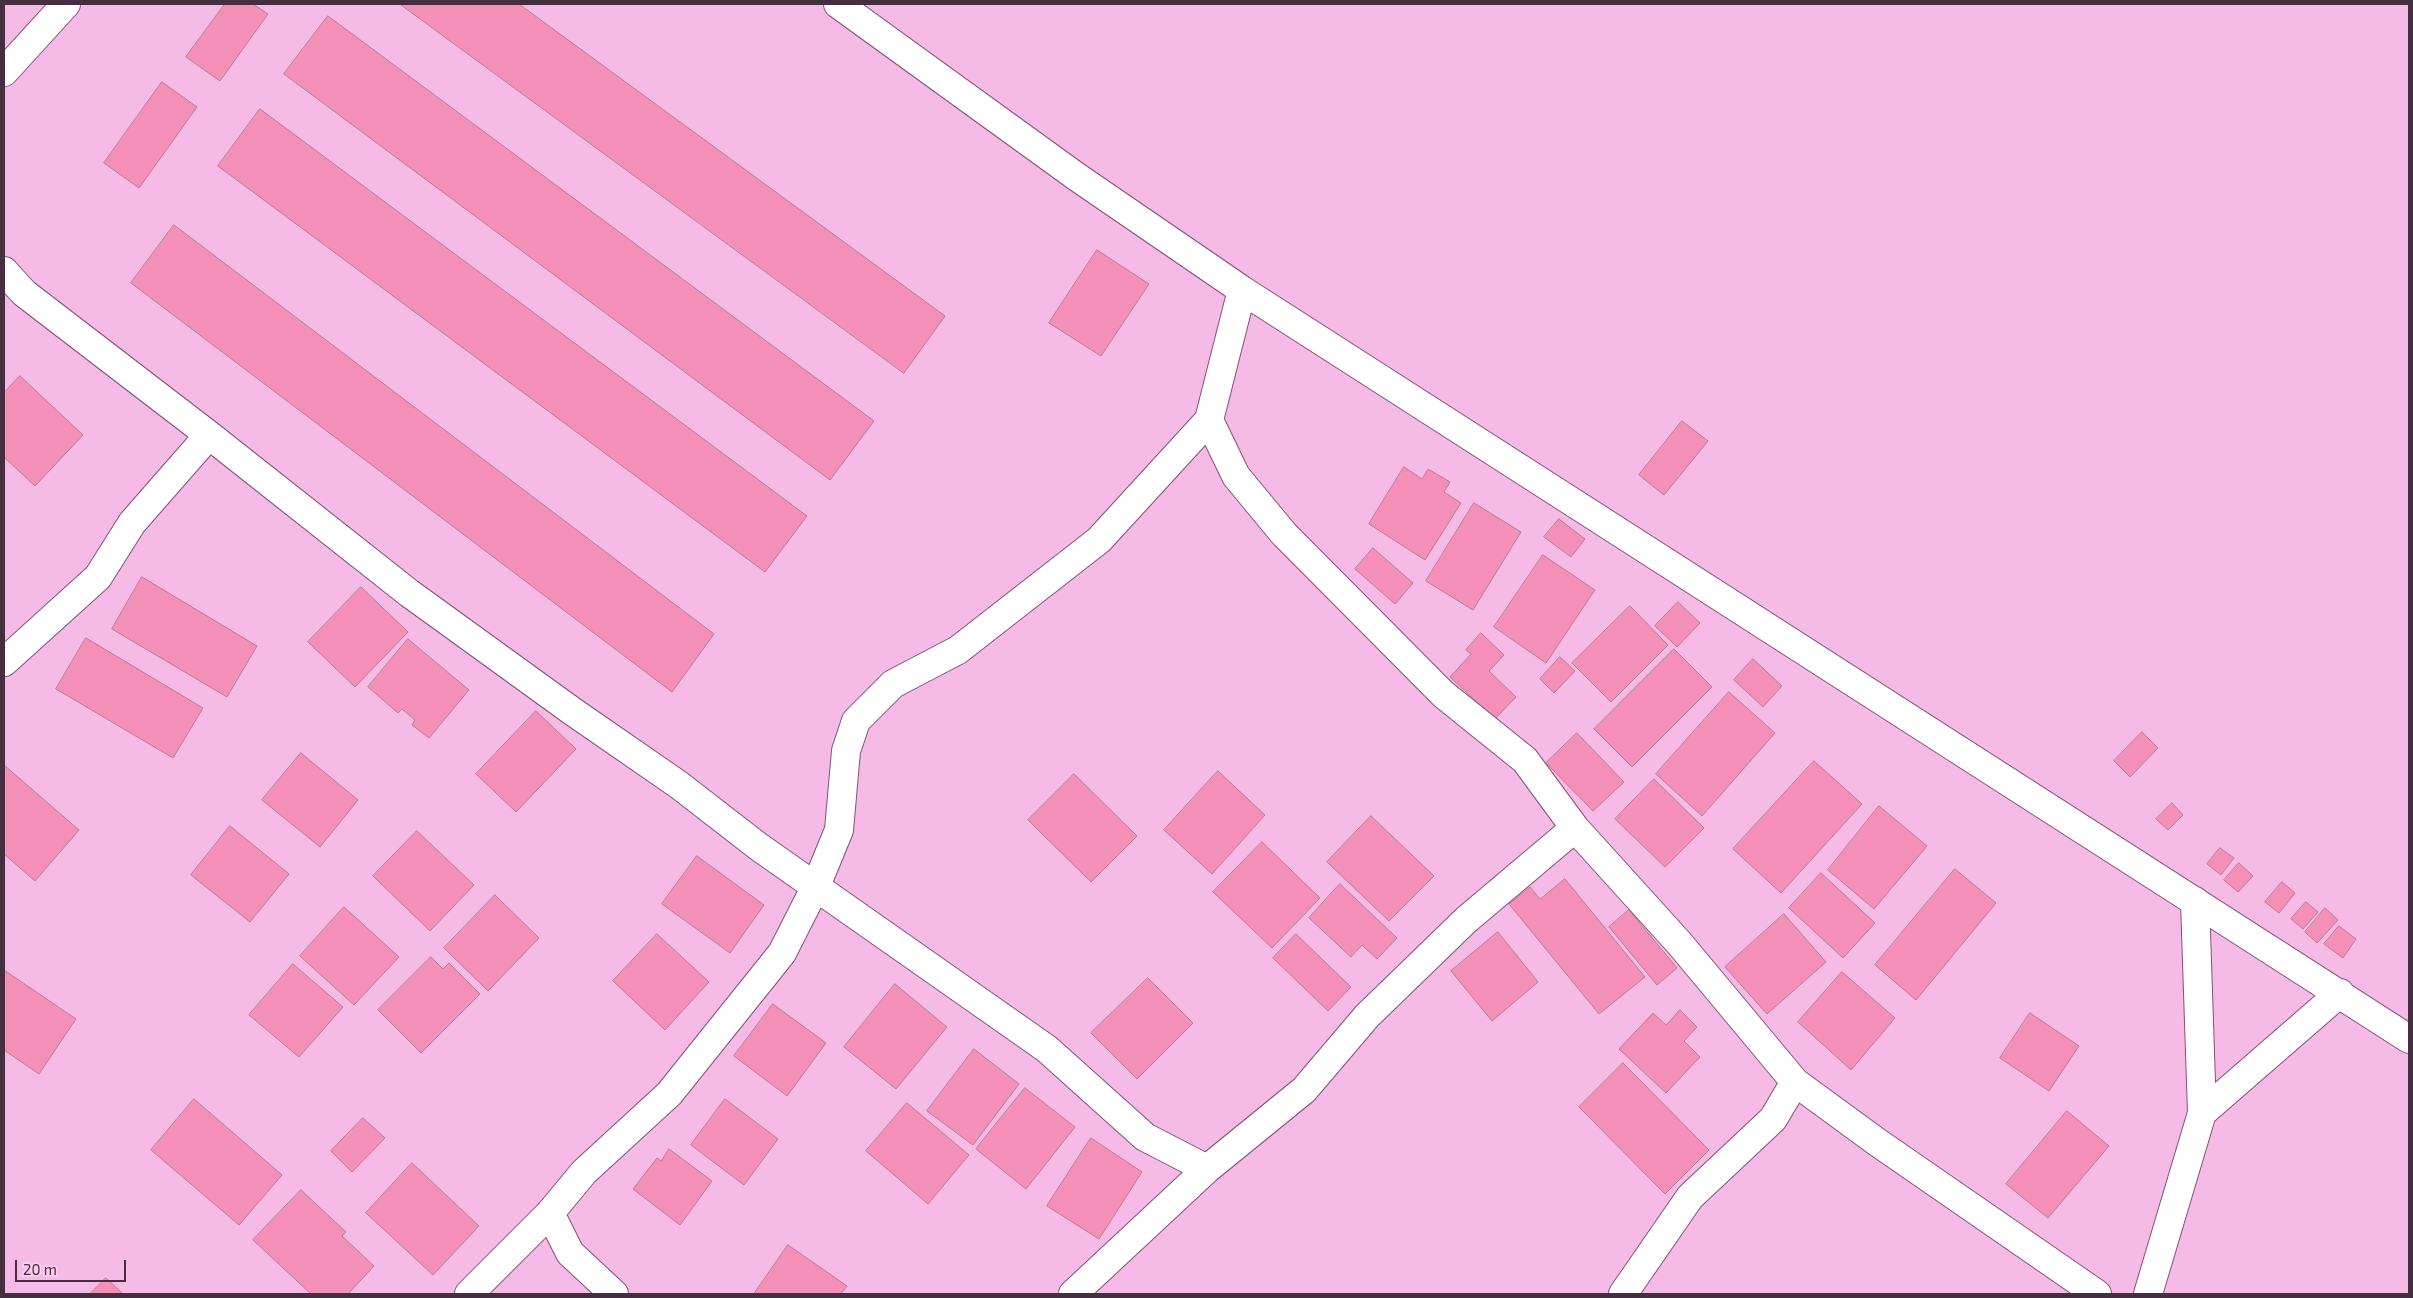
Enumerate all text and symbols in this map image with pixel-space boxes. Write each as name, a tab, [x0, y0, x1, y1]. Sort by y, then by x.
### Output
scale bar	[18, 1250, 129, 1282]
text: 20 m	[23, 1260, 57, 1278]

